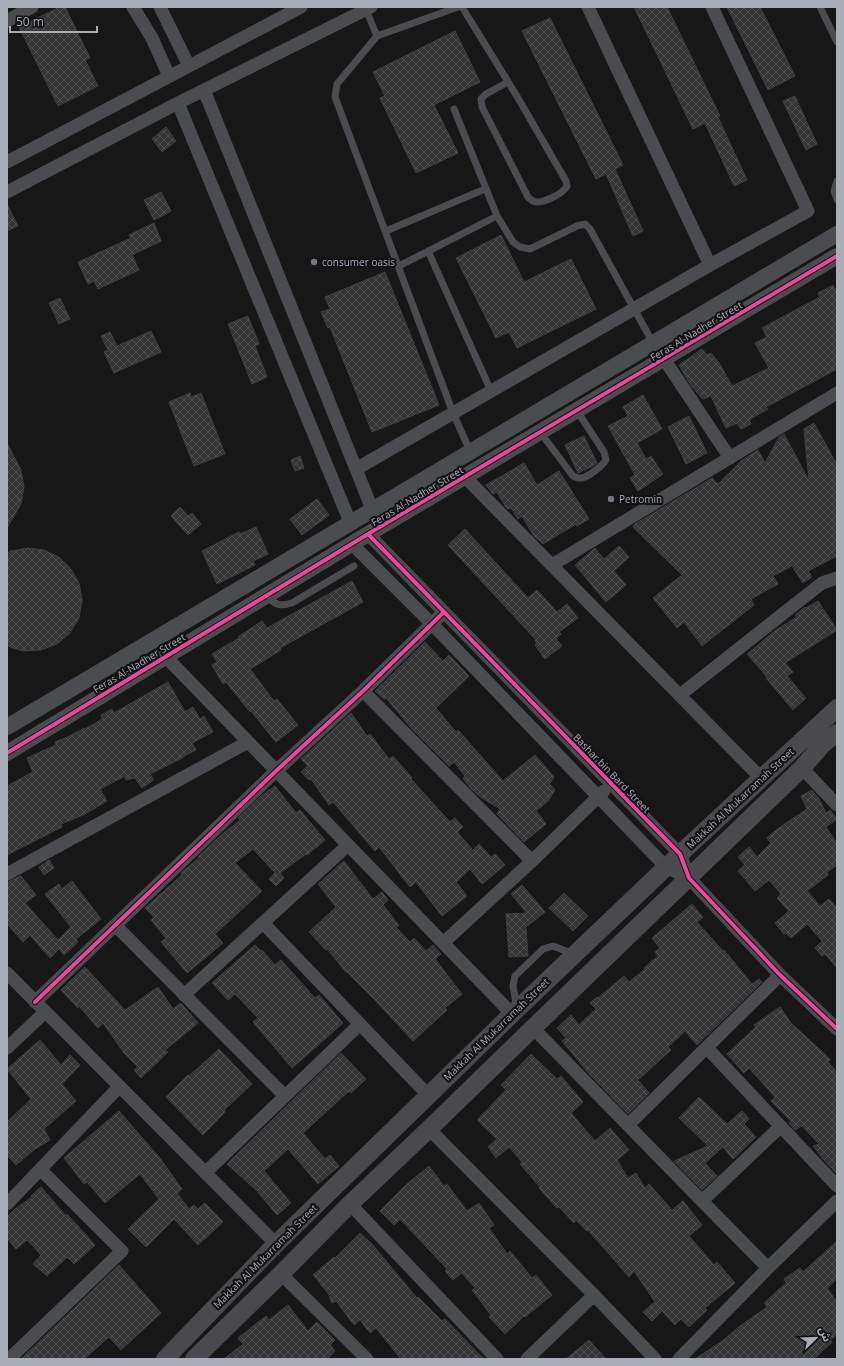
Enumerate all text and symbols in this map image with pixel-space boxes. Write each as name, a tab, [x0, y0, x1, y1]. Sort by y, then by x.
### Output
scale bar	[10, 8, 97, 34]
text: 50 m	[16, 13, 44, 30]
place label: consumer oasis	[322, 255, 395, 269]
marker: consumer oasis	[309, 257, 319, 267]
street label: Feras Al-Nadher Street	[647, 298, 745, 364]
street label: Feras Al-Nadher Street	[368, 463, 466, 529]
place label: Petromin	[619, 492, 662, 506]
marker: Petromin	[606, 494, 616, 504]
street label: Feras Al-Nadher Street	[90, 630, 188, 696]
street label: Bashar bin Bard Street	[570, 730, 654, 816]
street label: Makkah Al Mukarramah Street	[683, 744, 797, 852]
street label: Makkah Al Mukarramah Street	[440, 974, 552, 1083]
street label: Makkah Al Mukarramah Street	[210, 1201, 320, 1311]
north arrow	[796, 1318, 836, 1358]
text: ش	[816, 1324, 836, 1344]

